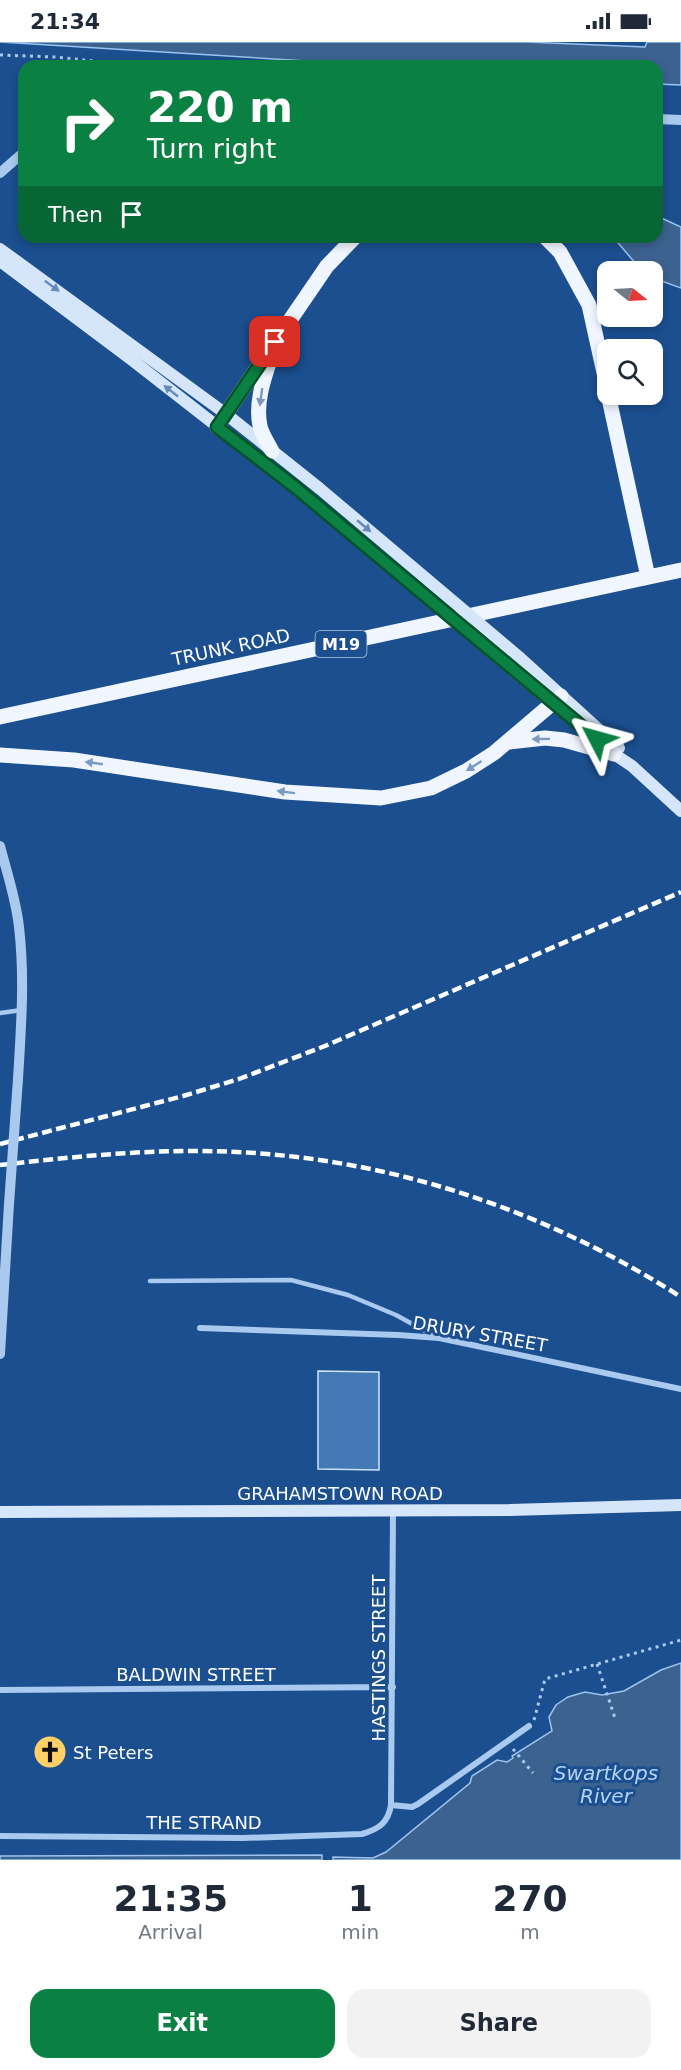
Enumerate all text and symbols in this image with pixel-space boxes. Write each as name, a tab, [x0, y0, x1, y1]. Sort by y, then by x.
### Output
text: 21:34	[30, 9, 100, 34]
text: 220 m	[147, 83, 293, 132]
icon: right	[48, 84, 126, 162]
text: Turn right	[147, 133, 276, 164]
icon: arrive	[115, 198, 148, 231]
text: Then	[48, 202, 103, 227]
north arrow	[597, 261, 663, 327]
map controls	[597, 261, 663, 405]
one-way arrow	[44, 280, 60, 292]
pin	[249, 316, 300, 367]
icon: arrive	[258, 325, 291, 358]
button: search	[597, 339, 663, 405]
one-way arrow	[163, 384, 179, 397]
one-way arrow	[256, 388, 265, 407]
one-way arrow	[356, 519, 371, 532]
street label: TRUNK ROAD	[169, 624, 292, 670]
road number: M19	[316, 631, 366, 657]
position arrow	[565, 707, 629, 771]
one-way arrow	[531, 734, 550, 744]
one-way arrow	[84, 758, 103, 767]
one-way arrow	[466, 760, 483, 771]
one-way arrow	[277, 787, 296, 796]
street label: DRURY STREET	[411, 1312, 550, 1356]
street label: GRAHAMSTOWN ROAD	[237, 1483, 443, 1504]
street label: HASTINGS STREET	[368, 1574, 389, 1741]
street label: BALDWIN STREET	[116, 1664, 277, 1685]
church icon: St Peters	[32, 1734, 68, 1770]
place label: St Peters	[73, 1742, 153, 1763]
water label: Swartkops River	[554, 1761, 658, 1808]
street label: THE STRAND	[145, 1812, 262, 1833]
text: 21:35	[113, 1878, 228, 1919]
text: 1	[348, 1878, 373, 1919]
text: 270	[492, 1878, 568, 1919]
text: Arrival	[138, 1920, 203, 1944]
text: min	[341, 1920, 379, 1944]
text: m	[520, 1920, 540, 1944]
button: Exit	[30, 1989, 335, 2058]
button: Share	[347, 1989, 651, 2058]

